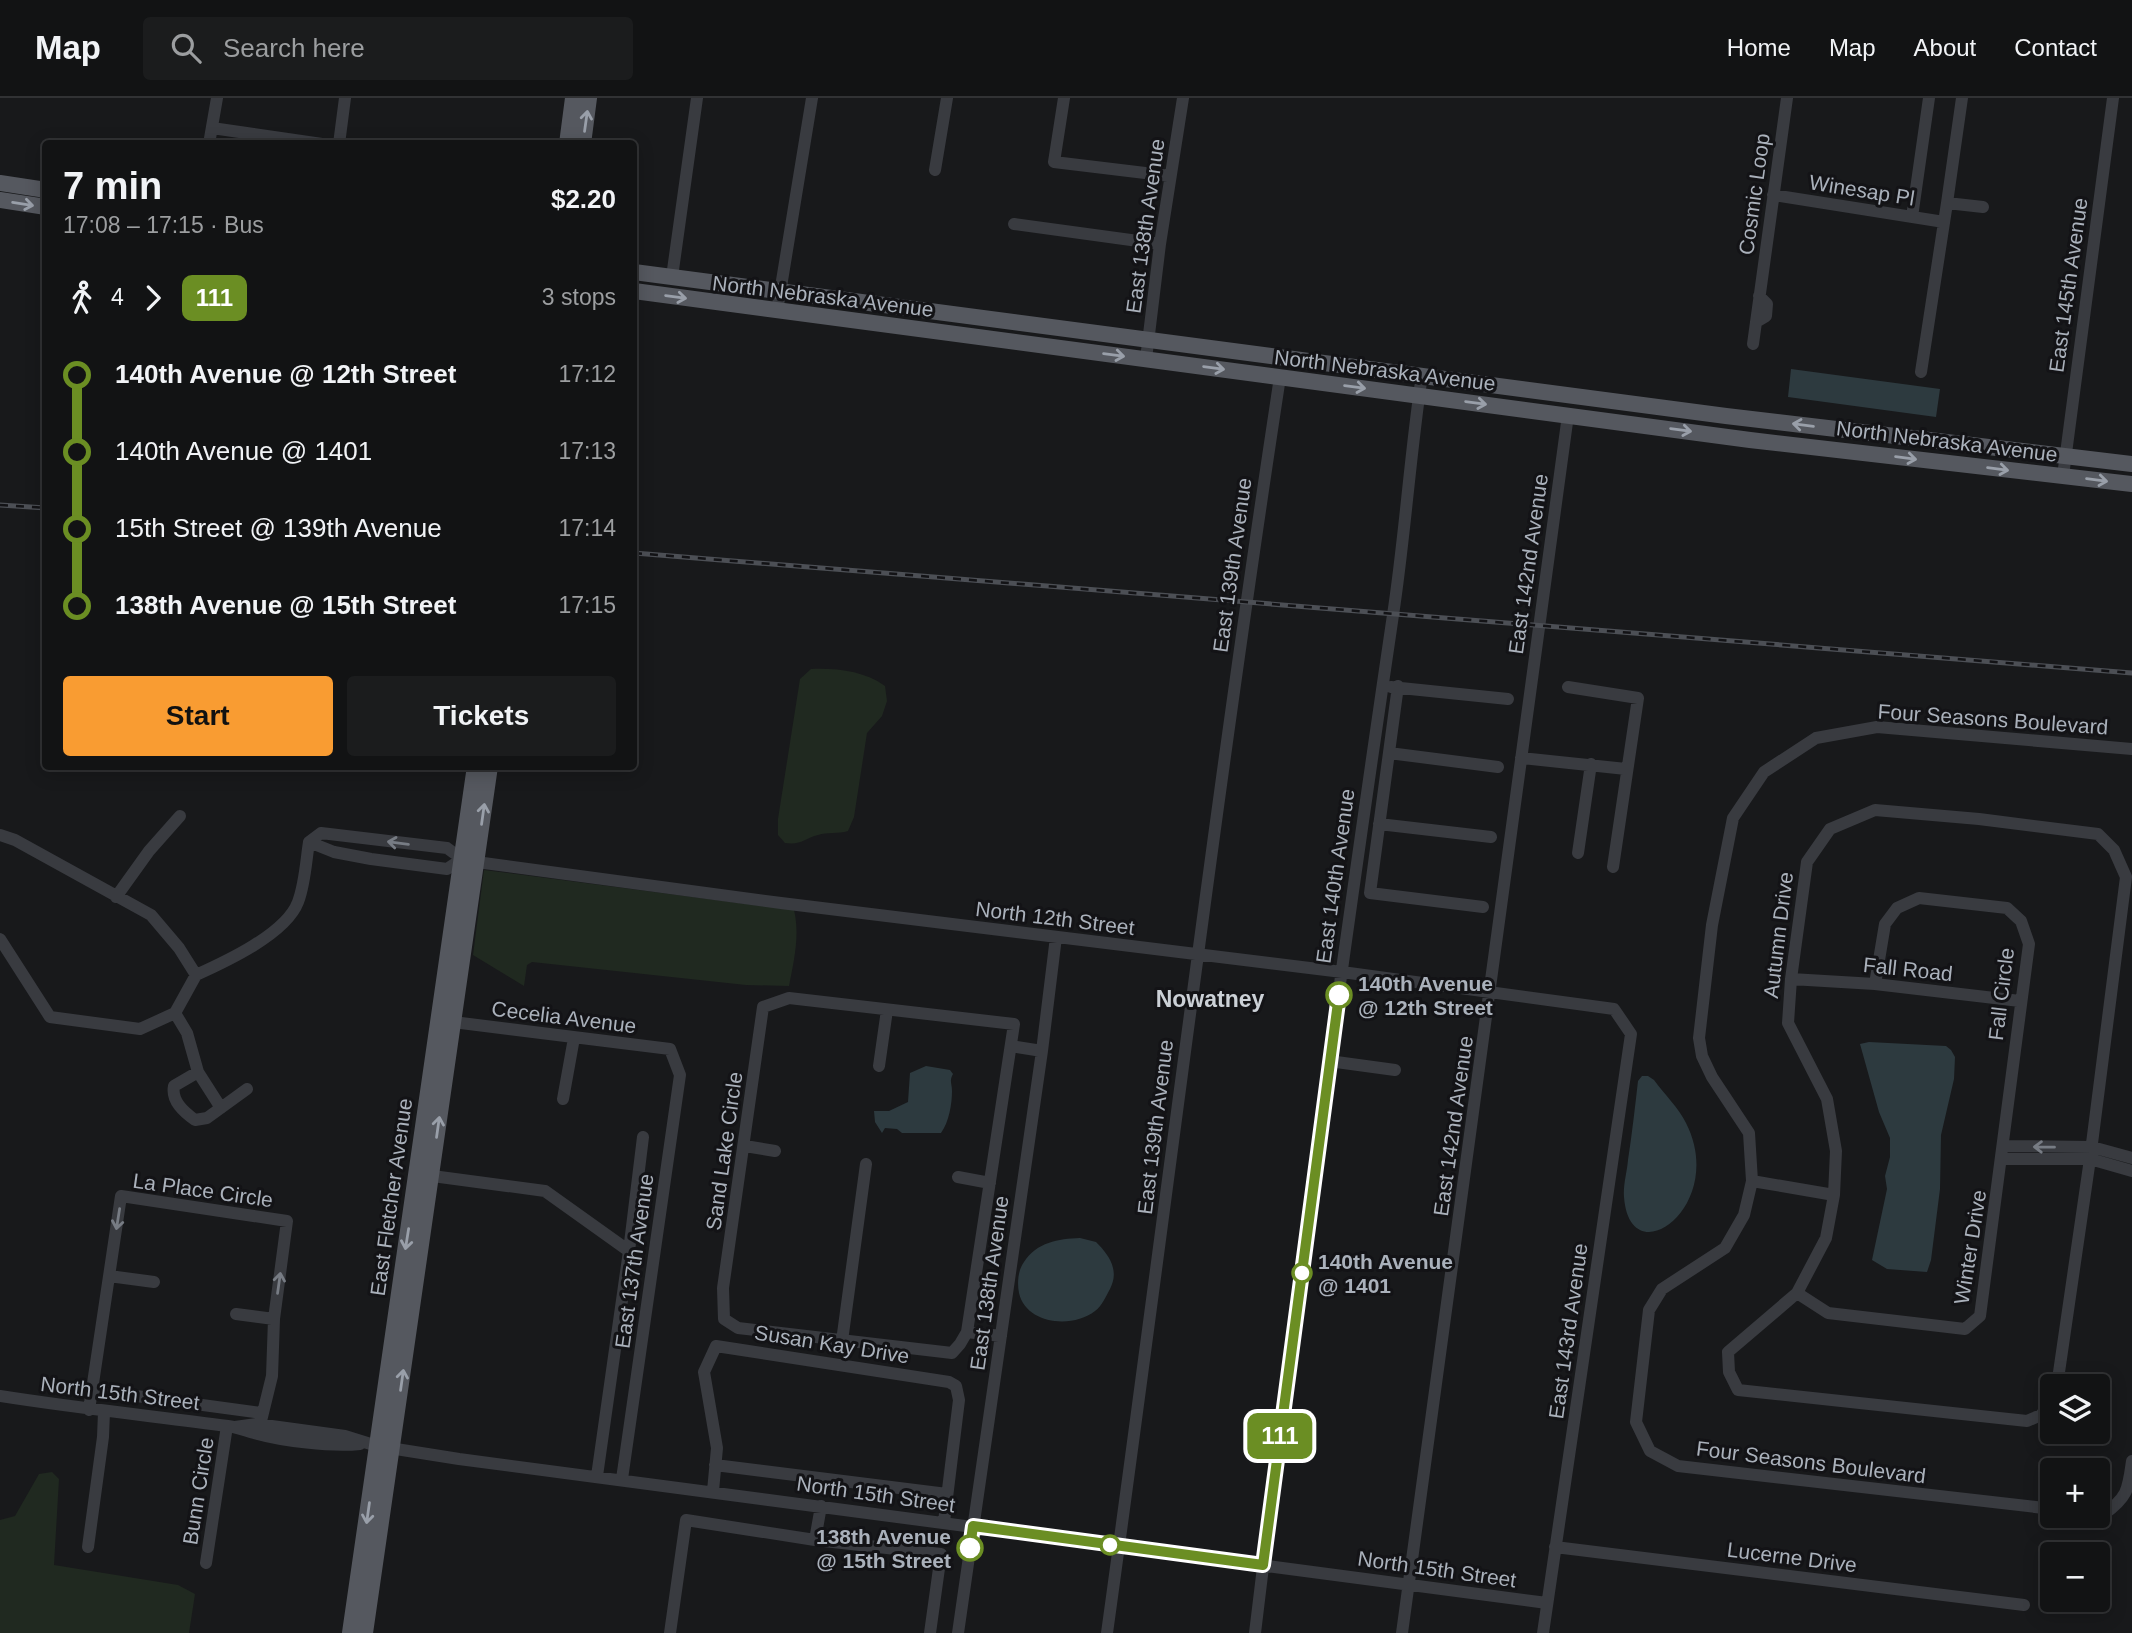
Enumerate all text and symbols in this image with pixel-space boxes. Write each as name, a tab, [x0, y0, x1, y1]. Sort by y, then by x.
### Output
search box	[143, 17, 633, 80]
text: Map	[35, 29, 101, 66]
icon: search	[167, 29, 205, 67]
text: Search here	[223, 33, 365, 63]
text: Home	[1727, 34, 1791, 61]
text: Map	[1829, 34, 1876, 61]
text: About	[1914, 34, 1976, 61]
text: Contact	[2014, 34, 2097, 61]
one-way arrow	[579, 110, 592, 133]
street label: Cosmic Loop	[1734, 132, 1774, 256]
street label: East 138th Avenue	[1121, 137, 1169, 315]
text: 7 min	[63, 165, 162, 207]
street label: Winesap Pl	[1808, 170, 1916, 210]
text: $2.20	[551, 184, 616, 214]
street label: East 145th Avenue	[2044, 196, 2092, 374]
one-way arrow	[11, 198, 34, 211]
text: 17:08 – 17:15 · Bus	[63, 212, 264, 238]
street label: North Nebraska Avenue	[711, 271, 935, 321]
icon: walk	[63, 279, 101, 317]
icon: forward	[134, 279, 172, 317]
text: 4	[111, 284, 124, 310]
text: 111	[196, 284, 233, 311]
text: 3 stops	[542, 284, 616, 310]
one-way arrow	[664, 291, 687, 304]
street label: North Nebraska Avenue	[1273, 345, 1497, 395]
one-way arrow	[1102, 348, 1124, 361]
text: 140th Avenue @ 12th Street	[115, 359, 456, 389]
text: 17:12	[558, 361, 616, 387]
one-way arrow	[1202, 362, 1224, 375]
one-way arrow	[1343, 381, 1366, 394]
one-way arrow	[1464, 396, 1486, 409]
street label: North Nebraska Avenue	[1835, 416, 2059, 466]
one-way arrow	[1792, 418, 1815, 431]
one-way arrow	[1669, 424, 1691, 437]
text: 140th Avenue @ 1401	[115, 436, 372, 466]
text: 17:13	[558, 438, 616, 464]
one-way arrow	[1894, 451, 1917, 464]
one-way arrow	[1986, 462, 2009, 475]
street label: East 142nd Avenue	[1504, 472, 1552, 656]
one-way arrow	[2085, 473, 2108, 486]
street label: East 139th Avenue	[1208, 476, 1256, 654]
text: 15th Street @ 139th Avenue	[115, 513, 442, 543]
text: 17:14	[558, 515, 616, 541]
text: 138th Avenue @ 15th Street	[115, 590, 456, 620]
text: 17:15	[558, 592, 616, 618]
button: Start	[63, 676, 333, 756]
button: Tickets	[347, 676, 616, 756]
street label: Four Seasons Boulevard	[1877, 699, 2109, 739]
street label: East 140th Avenue	[1311, 787, 1359, 965]
one-way arrow	[477, 803, 490, 826]
one-way arrow	[387, 836, 409, 849]
street label: Autumn Drive	[1759, 870, 1797, 1000]
street label: North 12th Street	[974, 897, 1136, 939]
street label: Fall Circle	[1984, 946, 2018, 1042]
street label: Fall Road	[1862, 953, 1954, 985]
place label: 140th Avenue @ 12th Street	[1358, 972, 1493, 1019]
marker: 140th Avenue @ 12th Street	[1326, 982, 1352, 1008]
district label: Nowatney	[1156, 986, 1265, 1012]
street label: Cecelia Avenue	[490, 997, 638, 1037]
street label: East 142nd Avenue	[1429, 1034, 1477, 1218]
street label: East 139th Avenue	[1133, 1038, 1177, 1216]
street label: Sand Lake Circle	[701, 1070, 747, 1232]
street label: East Fletcher Avenue	[366, 1097, 416, 1297]
one-way arrow	[432, 1116, 445, 1139]
one-way arrow	[2033, 1140, 2056, 1153]
street label: La Place Circle	[131, 1169, 275, 1211]
street label: East 137th Avenue	[610, 1172, 658, 1350]
street label: Winter Drive	[1950, 1188, 1990, 1306]
street label: East 138th Avenue	[965, 1194, 1013, 1372]
one-way arrow	[111, 1207, 124, 1230]
one-way arrow	[401, 1227, 414, 1250]
street label: East 143rd Avenue	[1544, 1242, 1592, 1420]
place label: 140th Avenue @ 1401	[1318, 1250, 1453, 1297]
marker: 140th Avenue @ 1401	[1292, 1263, 1312, 1283]
one-way arrow	[273, 1272, 286, 1295]
street label: Susan Kay Drive	[753, 1320, 911, 1368]
one-way arrow	[396, 1369, 409, 1392]
street label: North 15th Street	[39, 1372, 201, 1414]
map controls	[2040, 1374, 2110, 1612]
button: layers	[2040, 1374, 2110, 1444]
line badge: 111	[1240, 1413, 1320, 1459]
text: 111	[1261, 1422, 1299, 1449]
street label: Bunn Circle	[178, 1436, 218, 1546]
street label: Four Seasons Boulevard	[1695, 1437, 1927, 1487]
button: +	[2040, 1458, 2110, 1528]
street label: North 15th Street	[795, 1471, 957, 1517]
one-way arrow	[361, 1501, 374, 1524]
place label: 138th Avenue @ 15th Street	[816, 1525, 951, 1572]
marker: 138th Avenue @ 15th Street	[957, 1535, 983, 1561]
unlabelled marker	[1100, 1535, 1120, 1555]
street label: Lucerne Drive	[1726, 1538, 1858, 1576]
button: −	[2040, 1542, 2110, 1612]
street label: North 15th Street	[1356, 1546, 1518, 1592]

